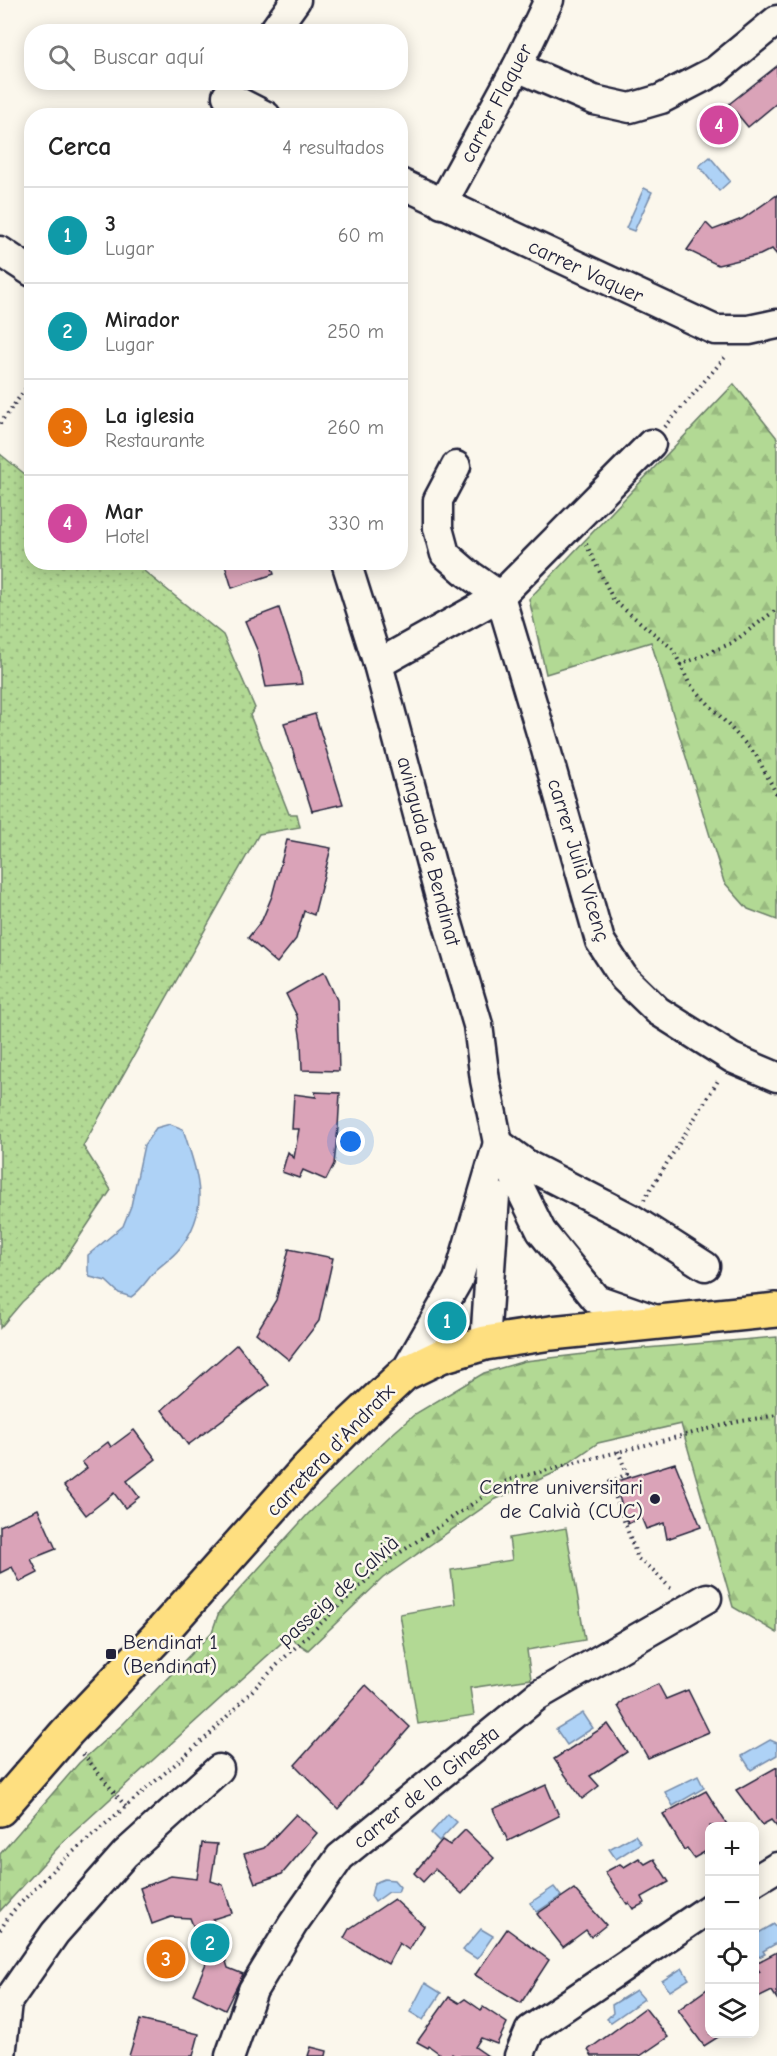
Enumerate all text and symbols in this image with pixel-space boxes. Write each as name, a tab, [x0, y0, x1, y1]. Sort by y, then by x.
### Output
search box	[24, 24, 408, 90]
street label: carrer Flaquer	[455, 39, 538, 167]
icon: search	[45, 41, 78, 74]
text: Buscar aquí	[93, 44, 204, 70]
pin: 4	[700, 102, 738, 148]
text: Cerca	[48, 132, 112, 162]
text: 4 resultados	[282, 136, 384, 159]
text: 3	[105, 211, 116, 237]
text: 1	[64, 224, 71, 247]
text: 60 m	[338, 224, 384, 247]
street label: carrer Vaquer	[525, 234, 648, 308]
text: Lugar	[105, 237, 154, 260]
text: Mirador	[105, 307, 179, 333]
text: 2	[63, 320, 72, 343]
text: 250 m	[327, 320, 384, 343]
text: Lugar	[105, 333, 154, 356]
text: La iglesia	[105, 403, 195, 429]
text: 3	[63, 416, 72, 439]
text: 260 m	[327, 416, 384, 439]
text: Restaurante	[105, 429, 205, 452]
text: Mar	[105, 499, 143, 525]
text: 4	[63, 512, 72, 535]
text: 330 m	[328, 512, 384, 535]
text: Hotel	[105, 525, 149, 548]
street label: avinguda de Bendinat	[392, 754, 466, 949]
street label: carrer Julià Vicenç	[543, 776, 615, 944]
your location	[336, 1127, 365, 1156]
pin: 1	[428, 1298, 466, 1344]
street label: carretera d'Andratx	[261, 1379, 399, 1521]
place label: Centre universitari de Calvià (CUC)	[479, 1475, 643, 1523]
marker: Centre universitari de Calvià (CUC)	[648, 1492, 662, 1506]
street label: passeig de Calvià	[273, 1530, 403, 1652]
place label: Bendinat 1 (Bendinat)	[123, 1630, 218, 1678]
marker: Bendinat 1 (Bendinat)	[104, 1647, 118, 1661]
street label: carrer de la Ginesta	[348, 1721, 504, 1853]
map controls	[705, 1822, 759, 2038]
button: +	[705, 1822, 759, 1876]
button: −	[705, 1876, 759, 1930]
pin: 2	[190, 1920, 230, 1966]
button: locate	[705, 1930, 759, 1984]
pin: 3	[146, 1936, 186, 1982]
button: layers	[705, 1984, 759, 2038]

